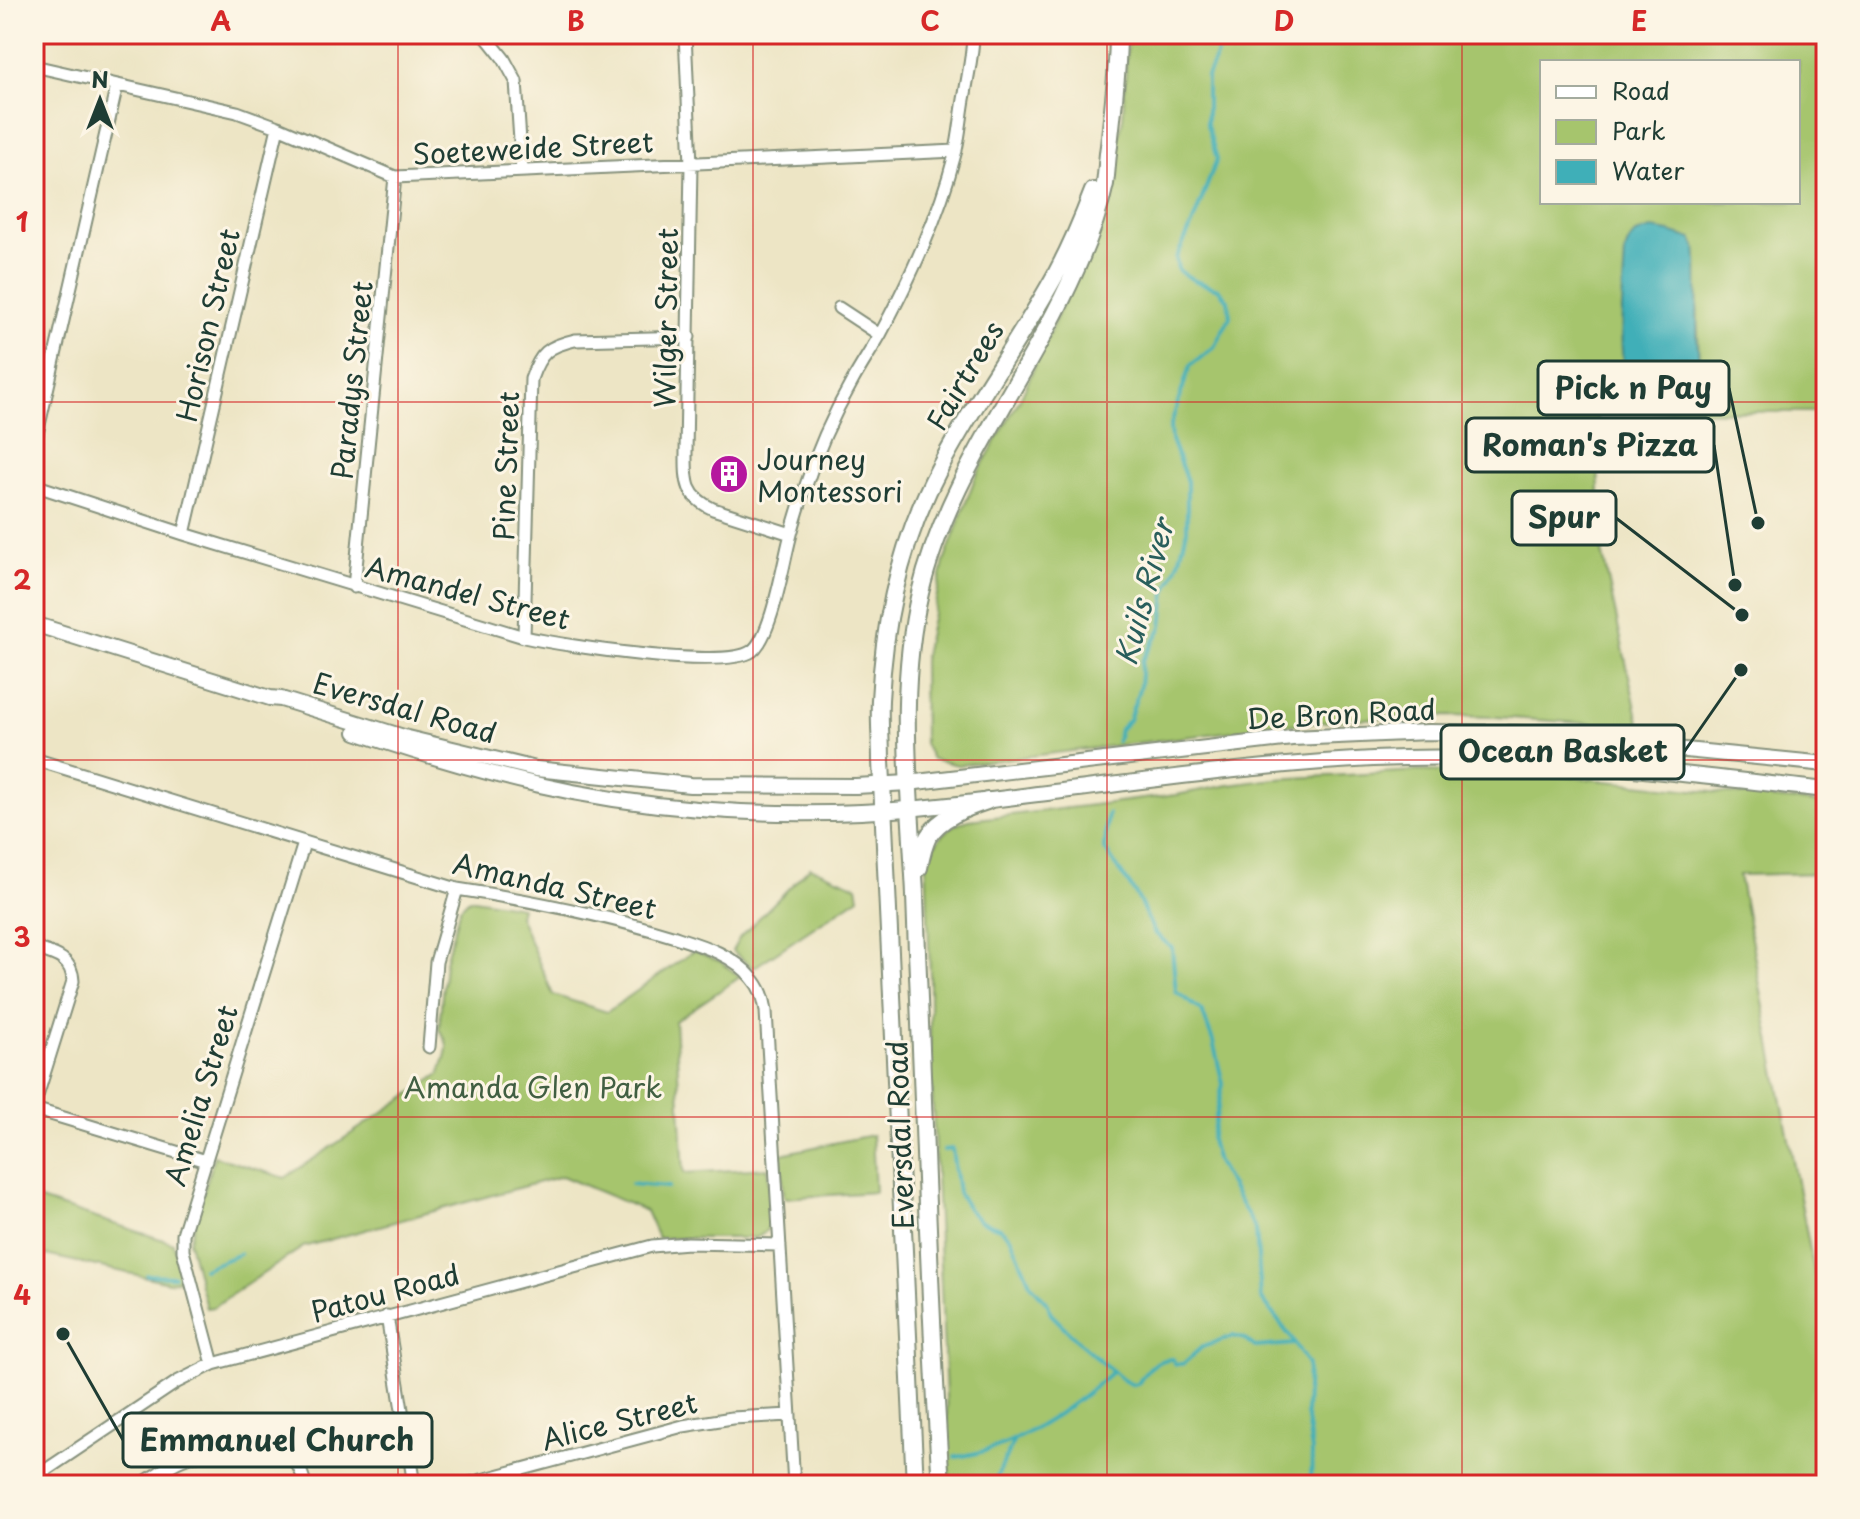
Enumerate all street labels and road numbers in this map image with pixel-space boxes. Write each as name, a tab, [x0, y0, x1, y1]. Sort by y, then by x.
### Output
street label: Soeteweide Street	[411, 119, 655, 175]
street label: Horison Street	[164, 224, 250, 426]
street label: Wilger Street	[642, 228, 688, 408]
street label: Paradys Street	[319, 279, 383, 481]
street label: Fairtrees	[914, 312, 1014, 438]
street label: Pine Street	[481, 391, 529, 541]
street label: Amandel Street	[361, 544, 575, 640]
street label: Eversdal Road	[308, 660, 502, 754]
street label: De Bron Road	[1245, 687, 1437, 739]
street label: Amanda Street	[449, 841, 661, 929]
street label: Amelia Street	[152, 999, 248, 1191]
street label: Eversdal Road	[874, 1040, 924, 1230]
street label: Patou Road	[306, 1252, 464, 1332]
street label: Alice Street	[537, 1380, 701, 1460]

